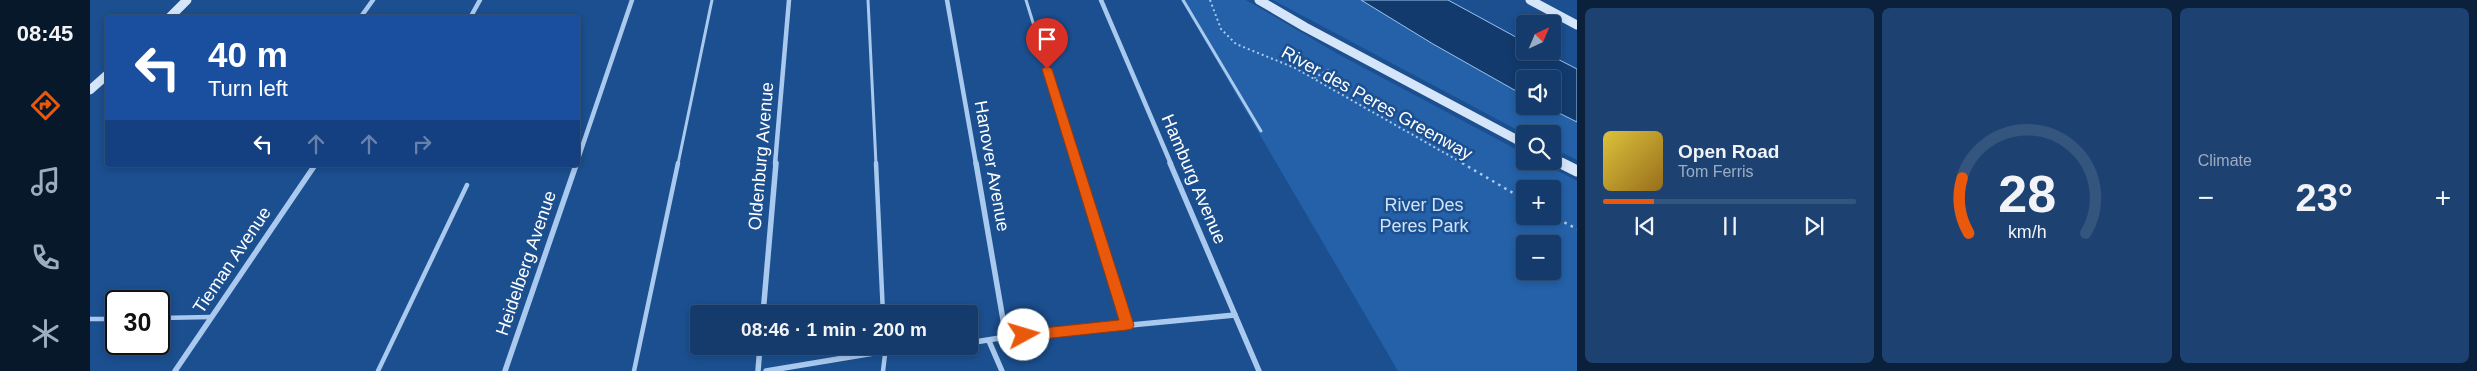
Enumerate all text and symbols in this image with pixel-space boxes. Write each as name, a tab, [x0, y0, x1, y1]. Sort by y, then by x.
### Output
north arrow	[1516, 15, 1561, 60]
map controls	[1516, 15, 1561, 280]
pin	[1026, 18, 1068, 69]
text: 08:45	[17, 21, 73, 46]
icon: arrive	[1033, 25, 1061, 53]
icon: left	[125, 35, 190, 100]
text: 40 m	[208, 35, 288, 74]
street label: River des Peres Greenway	[1278, 42, 1476, 164]
button: sound	[1516, 70, 1561, 115]
text: Turn left	[208, 76, 288, 101]
street label: Oldenburg Avenue	[745, 81, 777, 231]
icon: directions	[28, 88, 63, 123]
street label: Hanover Avenue	[971, 99, 1013, 233]
street label: Hamburg Avenue	[1158, 111, 1230, 247]
button: search	[1516, 125, 1561, 170]
icon: left	[249, 130, 277, 158]
icon: ahead	[302, 130, 330, 158]
icon: ahead	[355, 130, 383, 158]
icon: right	[408, 130, 436, 158]
text: Open Road	[1678, 141, 1779, 162]
text: Climate	[2198, 152, 2252, 169]
text: Tom Ferris	[1678, 163, 1754, 180]
icon: music	[28, 164, 63, 199]
text: 28	[1998, 165, 2056, 223]
text: 23°	[2296, 177, 2353, 219]
button: +	[1516, 180, 1561, 225]
text: −	[2198, 182, 2214, 213]
text: +	[2435, 182, 2451, 213]
street label: Heidelberg Avenue	[492, 188, 560, 338]
park label: River Des Peres Park	[1379, 195, 1470, 236]
street label: Tieman Avenue	[189, 203, 275, 317]
icon: previous	[1631, 212, 1659, 240]
icon: pause	[1716, 212, 1744, 240]
icon: next	[1800, 212, 1828, 240]
text: km/h	[2008, 222, 2046, 242]
button: −	[1516, 235, 1561, 280]
icon: phone	[28, 240, 63, 275]
speed limit sign: 30	[105, 290, 170, 355]
position arrow	[997, 308, 1049, 360]
icon: climate	[28, 316, 63, 351]
text: 08:46 · 1 min · 200 m	[741, 319, 927, 340]

